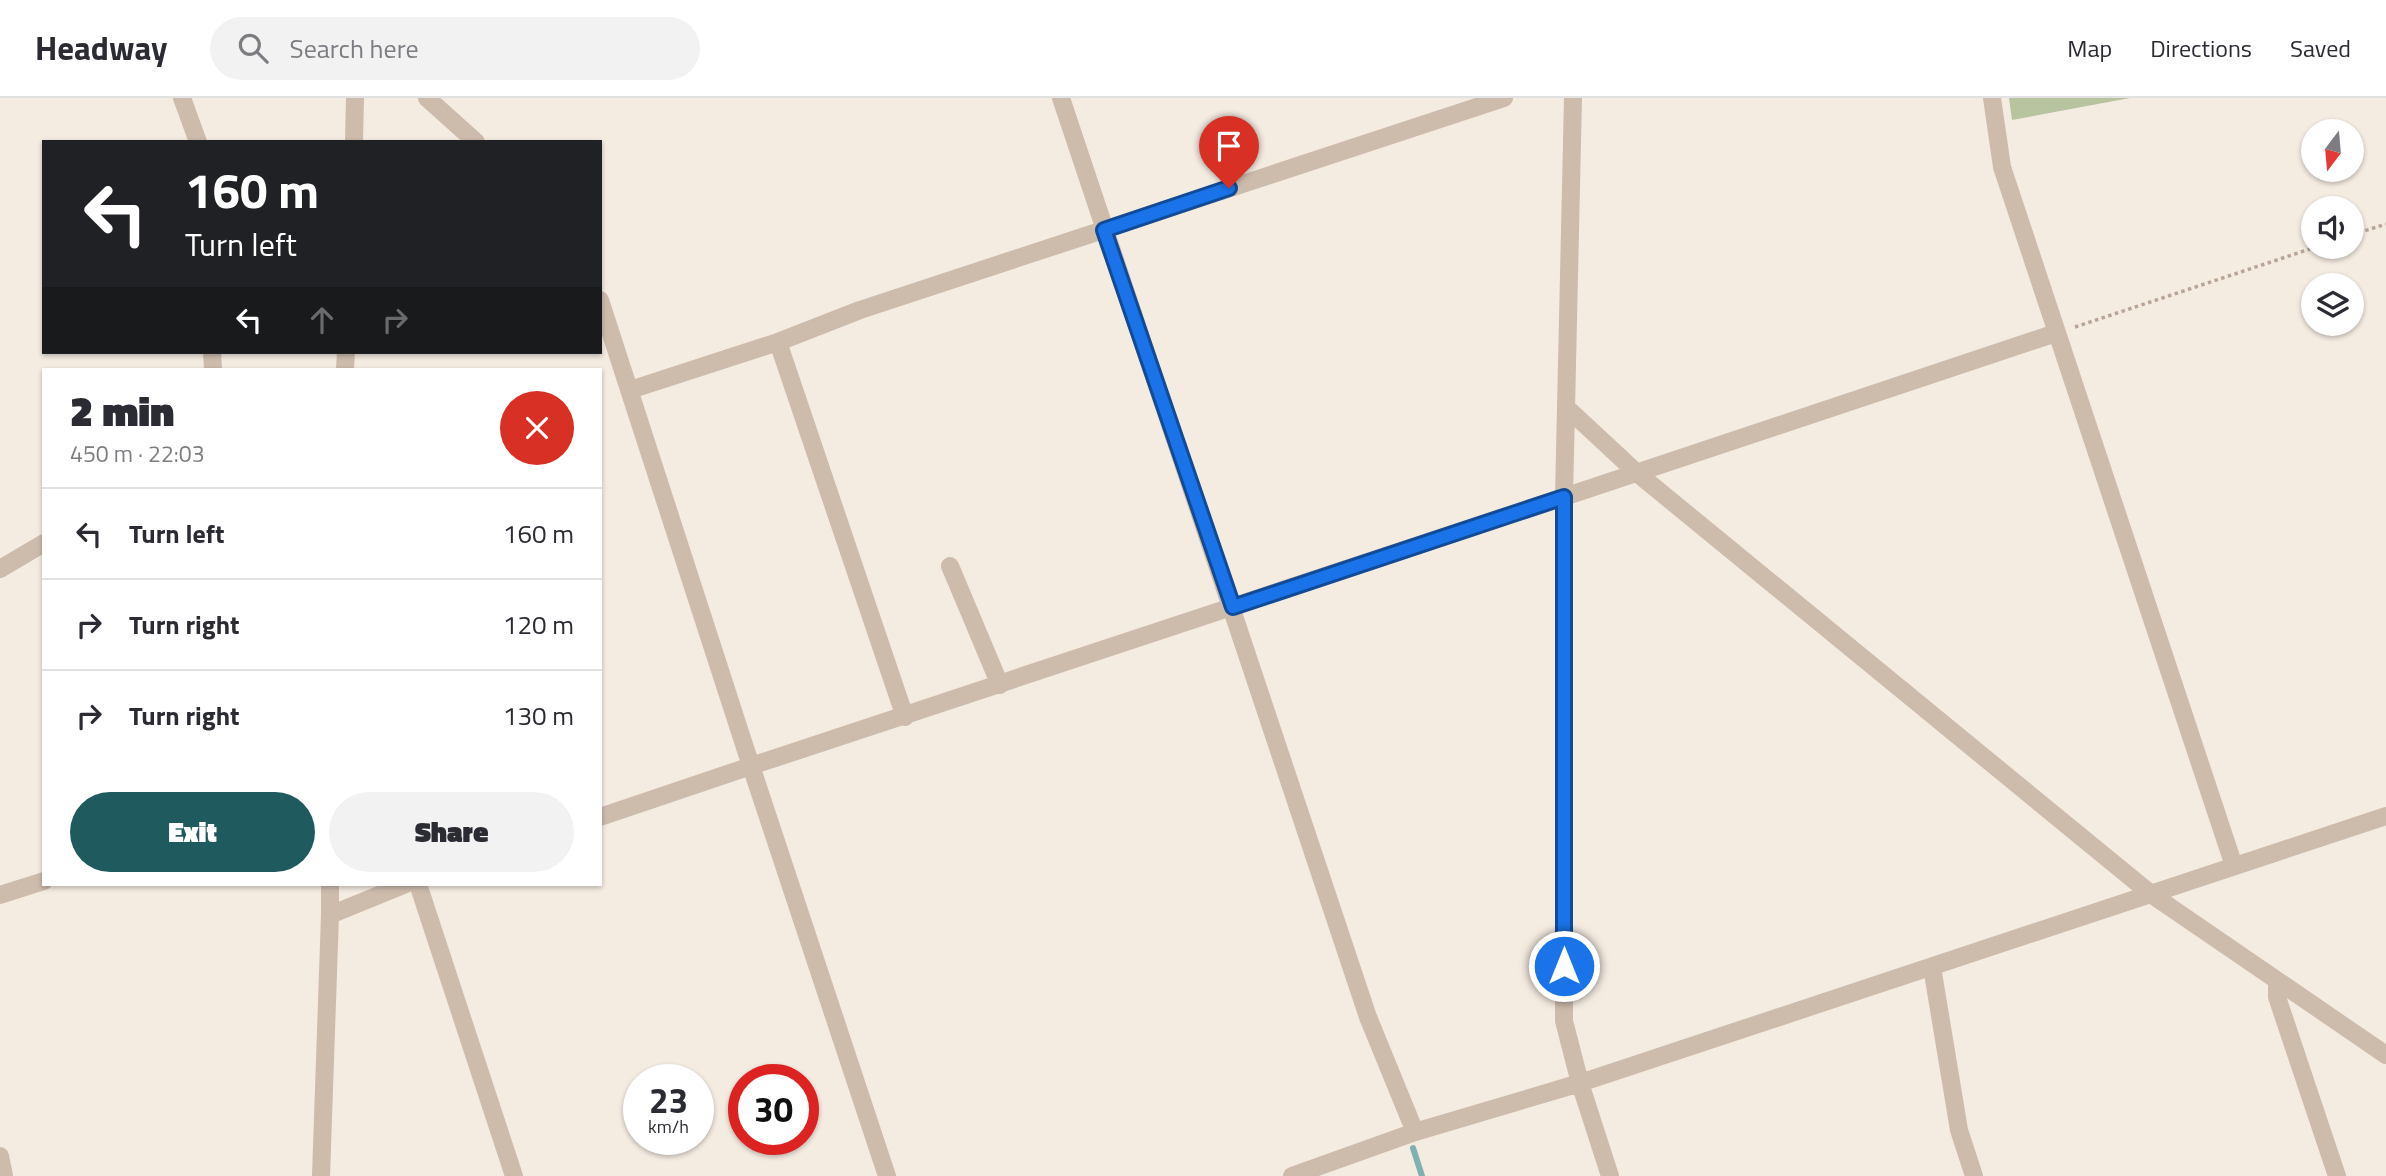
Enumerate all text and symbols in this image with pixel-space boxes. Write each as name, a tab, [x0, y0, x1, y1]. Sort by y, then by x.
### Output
search box	[210, 17, 700, 80]
text: Headway	[35, 23, 168, 73]
icon: search	[234, 29, 272, 67]
text: Search here	[290, 29, 419, 68]
text: Map	[2067, 30, 2112, 66]
text: Directions	[2150, 30, 2252, 66]
text: Saved	[2290, 30, 2351, 66]
pin	[1199, 116, 1259, 188]
north arrow	[2301, 119, 2364, 182]
map controls	[2301, 119, 2364, 336]
icon: arrive	[1210, 127, 1248, 165]
text: 160 m	[185, 152, 319, 227]
icon: left	[70, 168, 161, 259]
button: sound	[2301, 196, 2364, 259]
text: Turn left	[185, 220, 297, 268]
button: layers	[2301, 273, 2364, 336]
icon: left	[230, 301, 268, 339]
icon: ahead	[303, 301, 341, 339]
icon: right	[376, 301, 414, 339]
text: 2 min	[70, 378, 174, 442]
button: close	[500, 391, 574, 465]
text: 450 m · 22:03	[70, 436, 205, 471]
text: Turn left	[129, 514, 224, 553]
text: 160 m	[503, 514, 574, 553]
icon: left	[70, 515, 108, 553]
text: Turn right	[129, 605, 240, 644]
text: 120 m	[503, 605, 574, 644]
icon: right	[70, 606, 108, 644]
text: Turn right	[129, 696, 240, 735]
text: 130 m	[503, 696, 574, 735]
icon: right	[70, 697, 108, 735]
button: Exit	[70, 792, 315, 872]
button: Share	[329, 792, 574, 872]
position arrow	[1527, 929, 1601, 1003]
speed limit sign: 30	[728, 1064, 819, 1155]
text: 23	[649, 1073, 688, 1127]
text: km/h	[648, 1113, 689, 1140]

